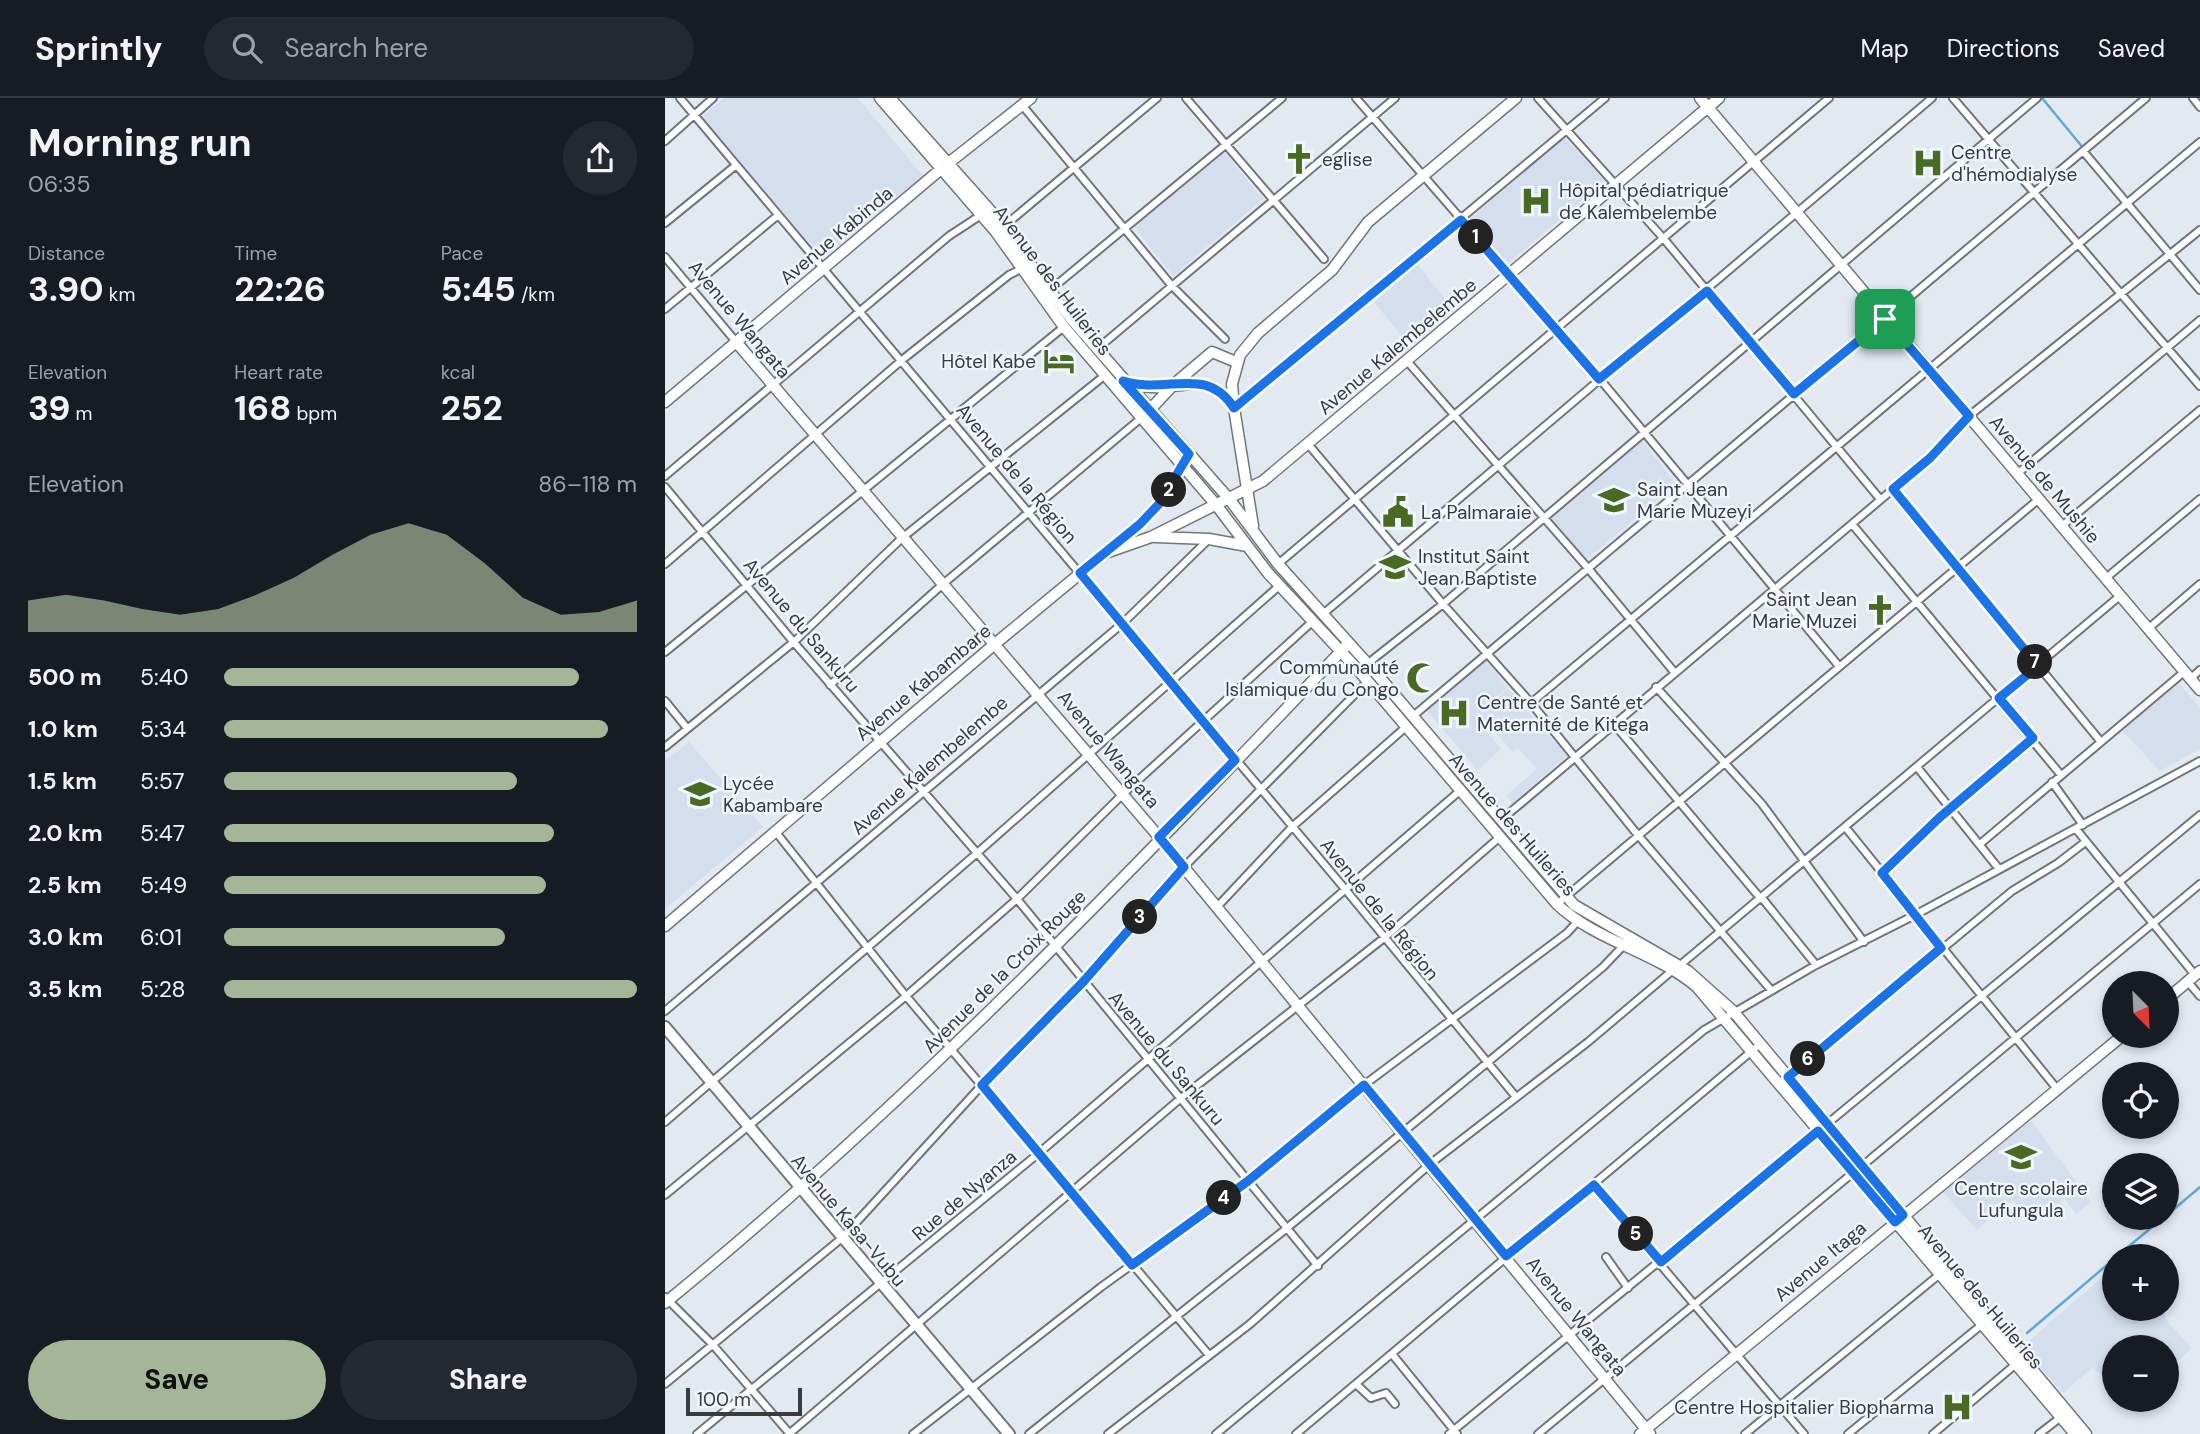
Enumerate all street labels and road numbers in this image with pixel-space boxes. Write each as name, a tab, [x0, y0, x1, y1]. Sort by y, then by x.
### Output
street label: Avenue Kabinda	[775, 181, 898, 290]
street label: Avenue des Huileries	[988, 200, 1117, 361]
street label: Avenue Wangata	[683, 255, 796, 384]
street label: Avenue Kalembelembe	[1313, 273, 1482, 420]
street label: Avenue de la Région	[951, 398, 1083, 549]
street label: Avenue de Mushie	[1984, 410, 2106, 549]
street label: Avenue du Sankuru	[738, 553, 865, 698]
street label: Avenue Kabambare	[850, 618, 996, 746]
street label: Avenue Wangata	[1052, 685, 1165, 814]
street label: Avenue Kalembelembe	[846, 690, 1013, 840]
street label: Avenue des Huileries	[1443, 747, 1582, 901]
street label: Avenue de la Région	[1315, 833, 1445, 985]
street label: Avenue de la Croix Rouge	[917, 884, 1091, 1058]
street label: Avenue du Sankuru	[1103, 986, 1230, 1131]
street label: Rue de Nyanza	[907, 1144, 1022, 1246]
street label: Avenue Kasa-Vubu	[786, 1149, 912, 1292]
street label: Avenue Itaga	[1769, 1216, 1872, 1307]
street label: Avenue des Huileries	[1912, 1218, 2049, 1374]
street label: Avenue Wangata	[1521, 1251, 1633, 1381]

